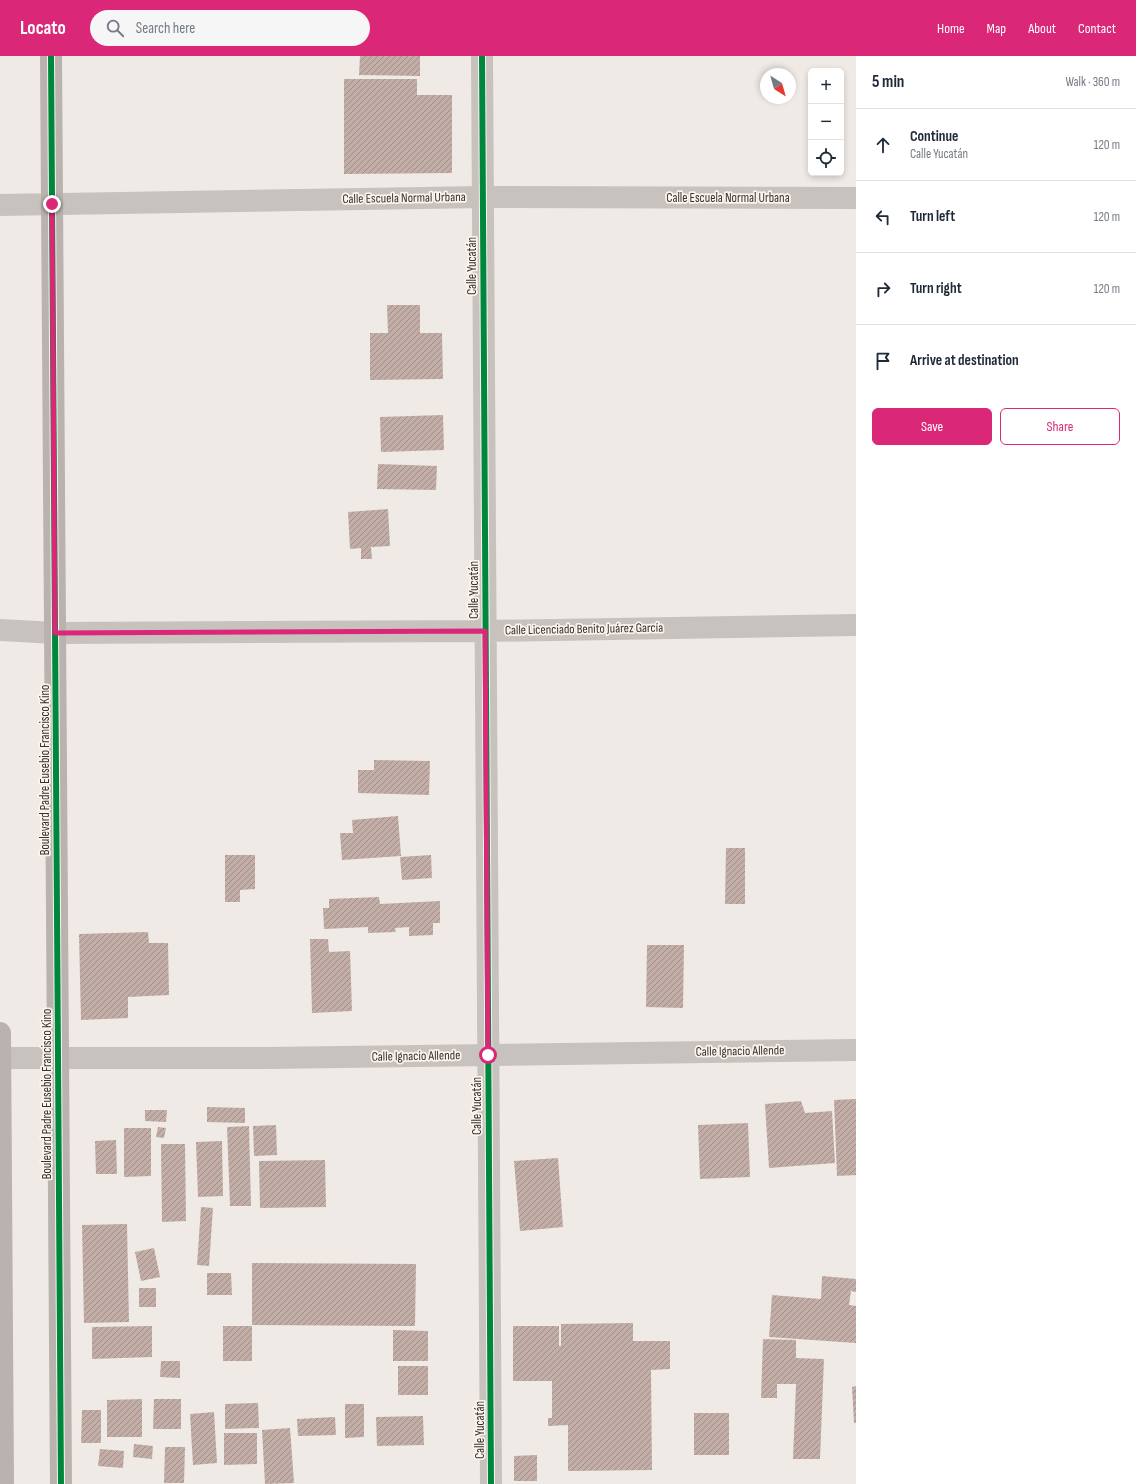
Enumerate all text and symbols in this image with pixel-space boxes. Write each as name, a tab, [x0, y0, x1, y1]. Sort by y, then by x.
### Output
search box	[90, 10, 370, 46]
text: Locato	[20, 17, 66, 40]
icon: search	[104, 17, 126, 39]
text: Search here	[136, 19, 195, 38]
text: Home	[937, 20, 965, 37]
text: Map	[987, 20, 1006, 37]
text: About	[1028, 20, 1056, 37]
text: Contact	[1078, 20, 1116, 37]
north arrow	[760, 68, 796, 104]
map controls	[808, 68, 844, 176]
button: +	[808, 68, 844, 104]
text: 5 min	[872, 72, 904, 92]
text: Walk · 360 m	[1065, 74, 1120, 90]
button: −	[808, 104, 844, 140]
text: Continue	[910, 127, 959, 146]
icon: ahead	[872, 134, 894, 156]
text: 120 m	[1094, 137, 1120, 153]
button: locate	[808, 140, 844, 176]
text: Calle Yucatán	[910, 146, 968, 162]
street label: Calle Escuela Normal Urbana	[342, 189, 466, 207]
street label: Calle Escuela Normal Urbana	[666, 190, 790, 206]
route end	[43, 195, 61, 213]
icon: left	[872, 206, 894, 228]
text: Turn left	[910, 207, 955, 226]
text: 120 m	[1094, 209, 1120, 225]
street label: Calle Yucatán	[464, 237, 480, 295]
icon: right	[872, 278, 894, 300]
text: Turn right	[910, 279, 962, 298]
text: 120 m	[1094, 281, 1120, 297]
icon: arrive	[872, 350, 894, 372]
text: Arrive at destination	[910, 351, 1019, 370]
button: Save	[872, 408, 992, 445]
button: Share	[1000, 408, 1120, 445]
street label: Calle Yucatán	[466, 561, 482, 619]
street label: Calle Licenciado Benito Juárez García	[505, 620, 663, 638]
street label: Boulevard Padre Eusebio Francisco Kino	[37, 685, 53, 855]
street label: Boulevard Padre Eusebio Francisco Kino	[39, 1009, 55, 1179]
street label: Calle Ignacio Allende	[696, 1042, 784, 1060]
route start	[479, 1046, 497, 1064]
street label: Calle Ignacio Allende	[372, 1047, 460, 1065]
street label: Calle Yucatán	[469, 1077, 485, 1135]
street label: Calle Yucatán	[472, 1401, 488, 1459]

